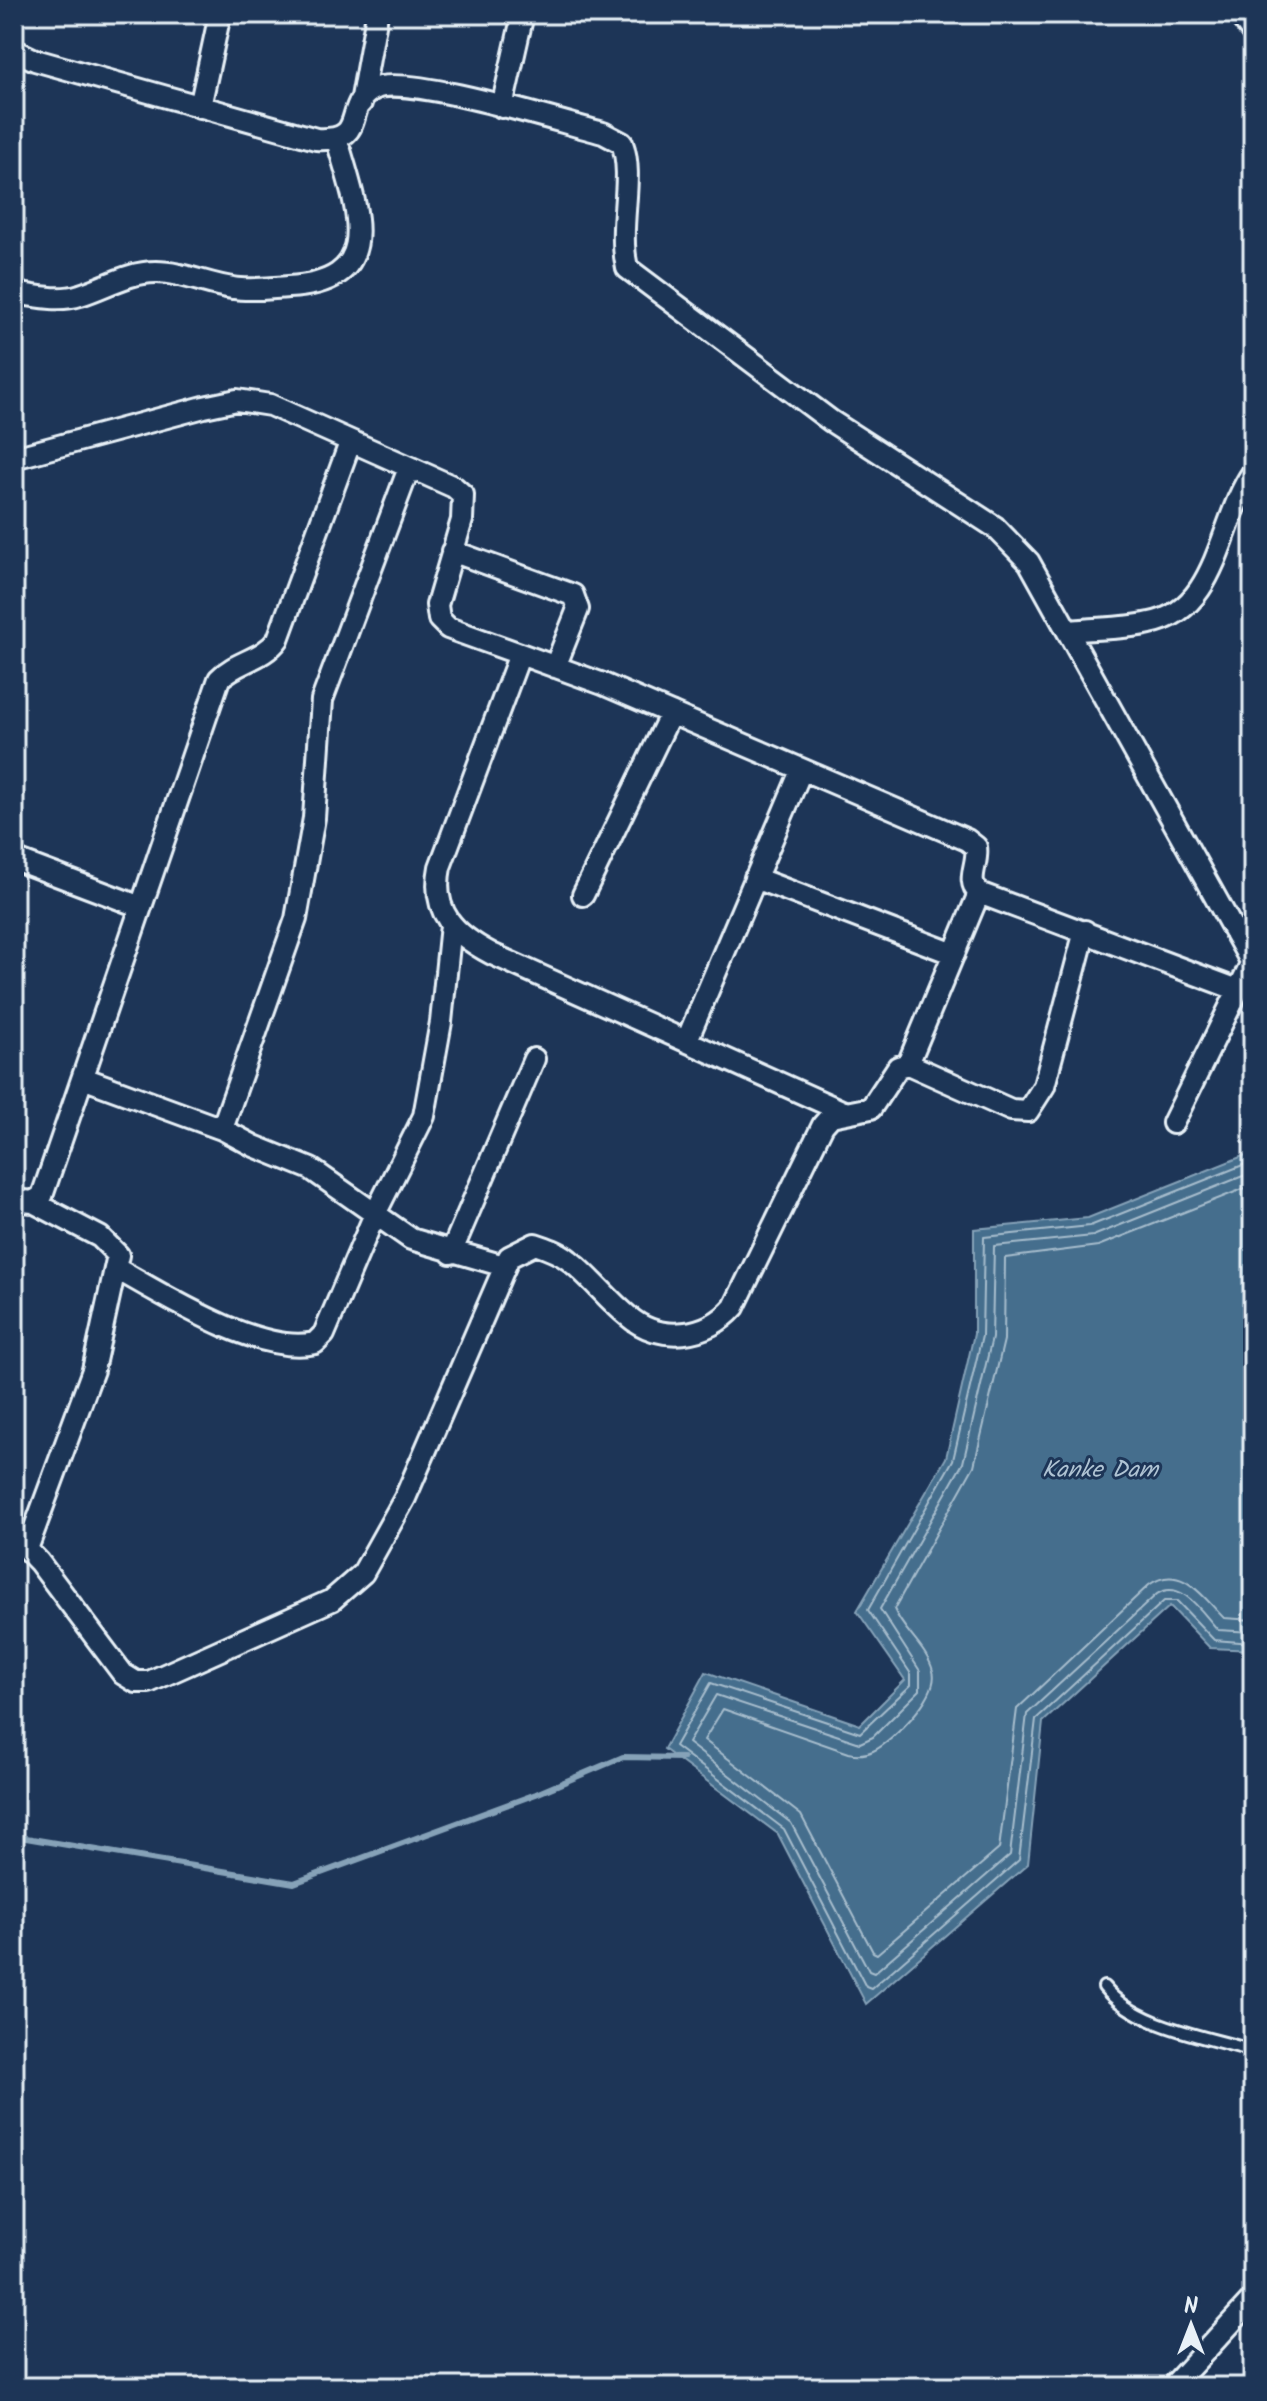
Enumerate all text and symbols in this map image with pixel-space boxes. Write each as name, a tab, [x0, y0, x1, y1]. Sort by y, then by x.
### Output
water label: Kanke Dam	[1042, 1451, 1160, 1490]
north arrow	[1151, 2285, 1231, 2365]
text: N	[1184, 2290, 1198, 2325]

